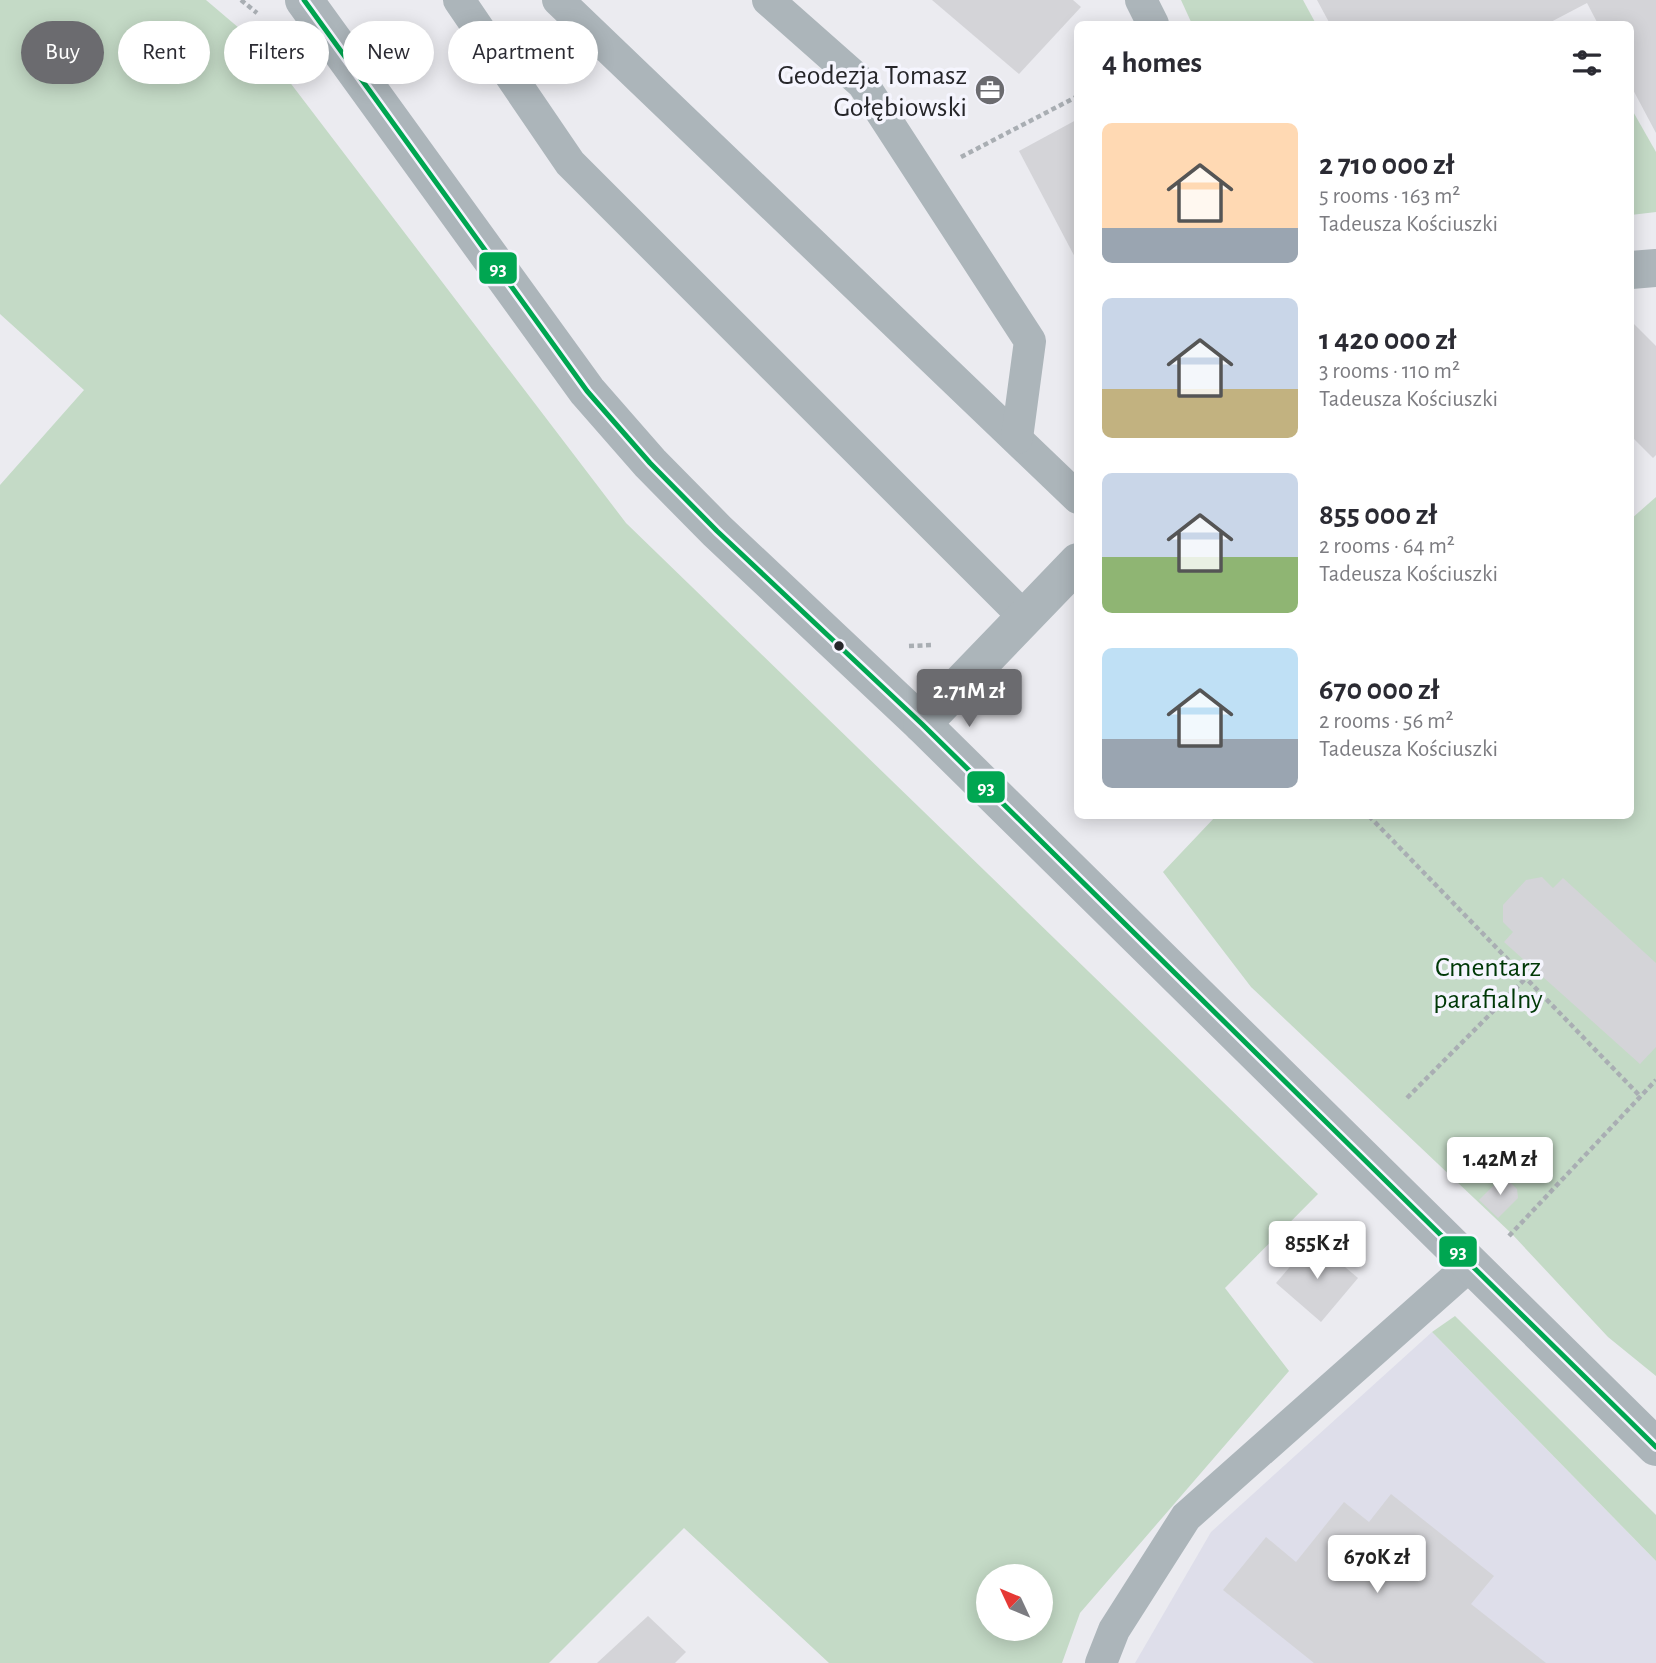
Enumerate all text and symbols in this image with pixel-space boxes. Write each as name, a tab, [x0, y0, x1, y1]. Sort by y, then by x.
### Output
chip: Buy	[21, 21, 104, 84]
chip: Rent	[118, 21, 210, 84]
chip: Filters	[224, 21, 329, 84]
chip: New	[343, 21, 434, 84]
chip: Apartment	[448, 21, 598, 84]
icon: filters	[1568, 44, 1606, 82]
text: 4 homes	[1102, 48, 1202, 78]
place label: Geodezja Tomasz Gołębiowski	[778, 62, 967, 122]
office icon: Geodezja Tomasz Gołębiowski	[973, 73, 1007, 107]
text: 2 710 000 zł	[1319, 150, 1454, 180]
icon: home	[1158, 151, 1242, 235]
text: 5 rooms · 163 m²	[1319, 185, 1460, 208]
text: Tadeusza Kościuszki	[1319, 213, 1498, 236]
line badge: 93	[478, 251, 518, 285]
text: 93	[489, 260, 507, 279]
text: 1 420 000 zł	[1319, 325, 1457, 355]
icon: home	[1158, 326, 1242, 410]
text: 3 rooms · 110 m²	[1319, 360, 1460, 383]
text: Tadeusza Kościuszki	[1319, 388, 1498, 411]
text: 855 000 zł	[1319, 500, 1437, 530]
icon: home	[1158, 501, 1242, 585]
text: 2 rooms · 64 m²	[1319, 535, 1455, 558]
text: Tadeusza Kościuszki	[1319, 563, 1498, 586]
unlabelled marker	[832, 639, 846, 653]
pin: 2.71M zł	[897, 670, 1041, 729]
text: 670 000 zł	[1319, 675, 1439, 705]
icon: home	[1158, 676, 1242, 760]
text: 2.71M zł	[933, 680, 1005, 703]
text: 2 rooms · 56 m²	[1319, 710, 1453, 733]
text: Tadeusza Kościuszki	[1319, 738, 1498, 761]
line badge: 93	[966, 770, 1006, 804]
text: 93	[977, 779, 995, 798]
park label: Cmentarz parafialny	[1433, 954, 1543, 1014]
pin: 1.42M zł	[1428, 1138, 1572, 1197]
text: 1.42M zł	[1463, 1148, 1537, 1171]
pin: 855K zł	[1252, 1222, 1382, 1281]
text: 855K zł	[1285, 1232, 1349, 1255]
line badge: 93	[1438, 1235, 1478, 1268]
text: 93	[1449, 1243, 1467, 1262]
pin: 670K zł	[1312, 1536, 1442, 1595]
text: 670K zł	[1344, 1546, 1410, 1569]
north arrow	[976, 1564, 1054, 1642]
map controls	[976, 1564, 1053, 1641]

